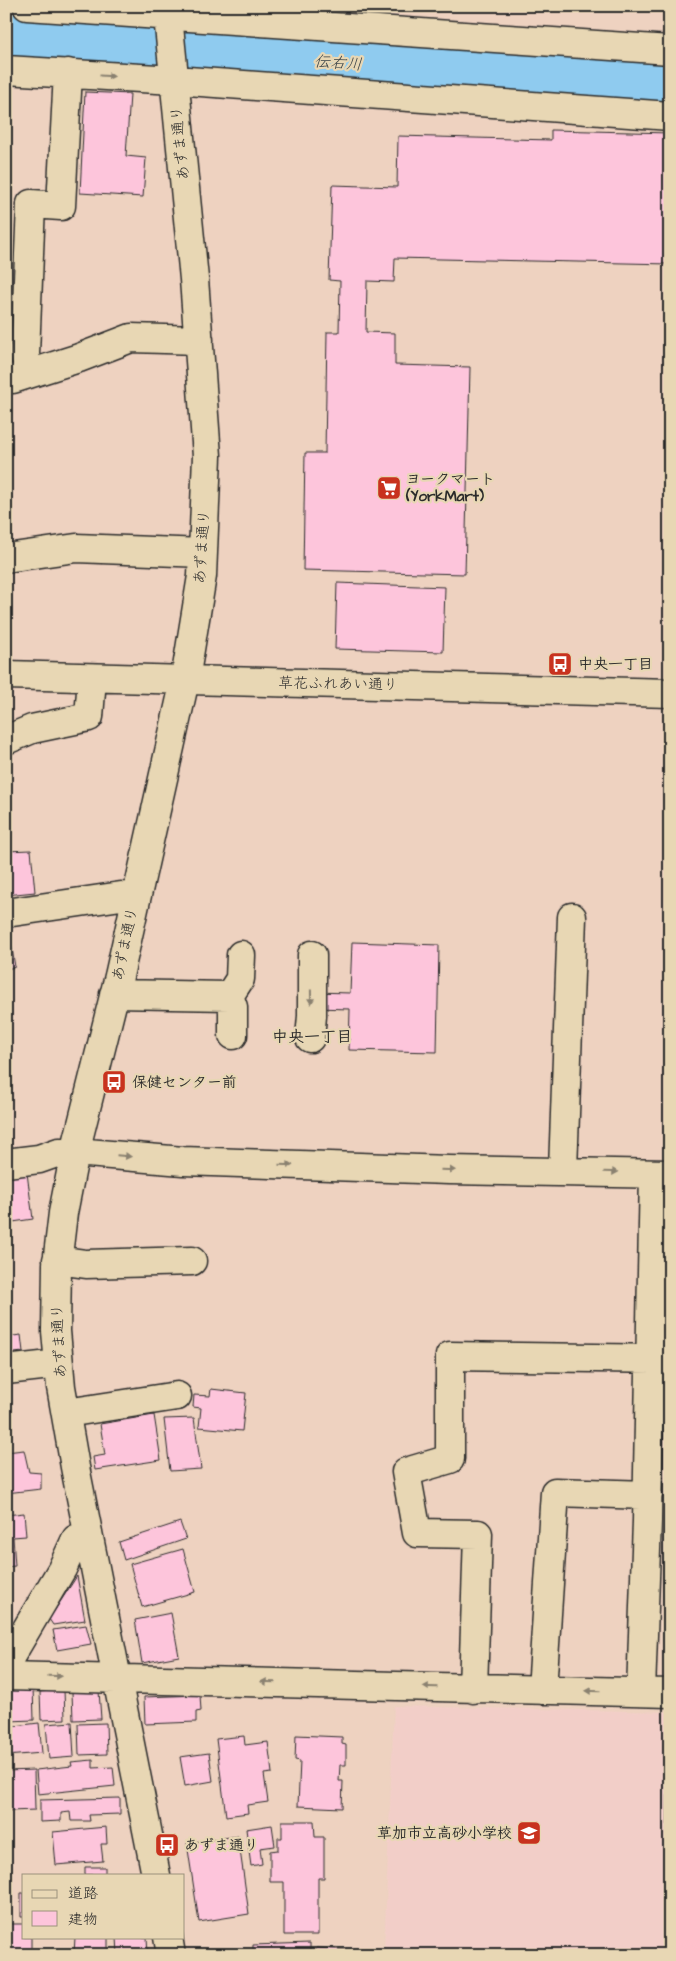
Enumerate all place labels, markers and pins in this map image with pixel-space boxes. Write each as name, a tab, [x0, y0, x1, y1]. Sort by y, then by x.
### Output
place label: ヨークマート (YorkMart)	[405, 469, 495, 507]
supermarket icon: ヨークマート (YorkMart)	[376, 475, 402, 501]
bus stop icon: 中央一丁目	[547, 651, 573, 677]
place label: 中央一丁目	[578, 654, 653, 675]
bus stop icon: 保健センター前	[101, 1069, 127, 1095]
place label: 保健センター前	[132, 1072, 237, 1093]
school or university icon: 草加市立高砂小学校	[516, 1820, 542, 1846]
place label: 草加市立高砂小学校	[377, 1823, 512, 1844]
bus stop icon: あずま通り	[154, 1832, 180, 1858]
place label: あずま通り	[184, 1835, 259, 1856]

